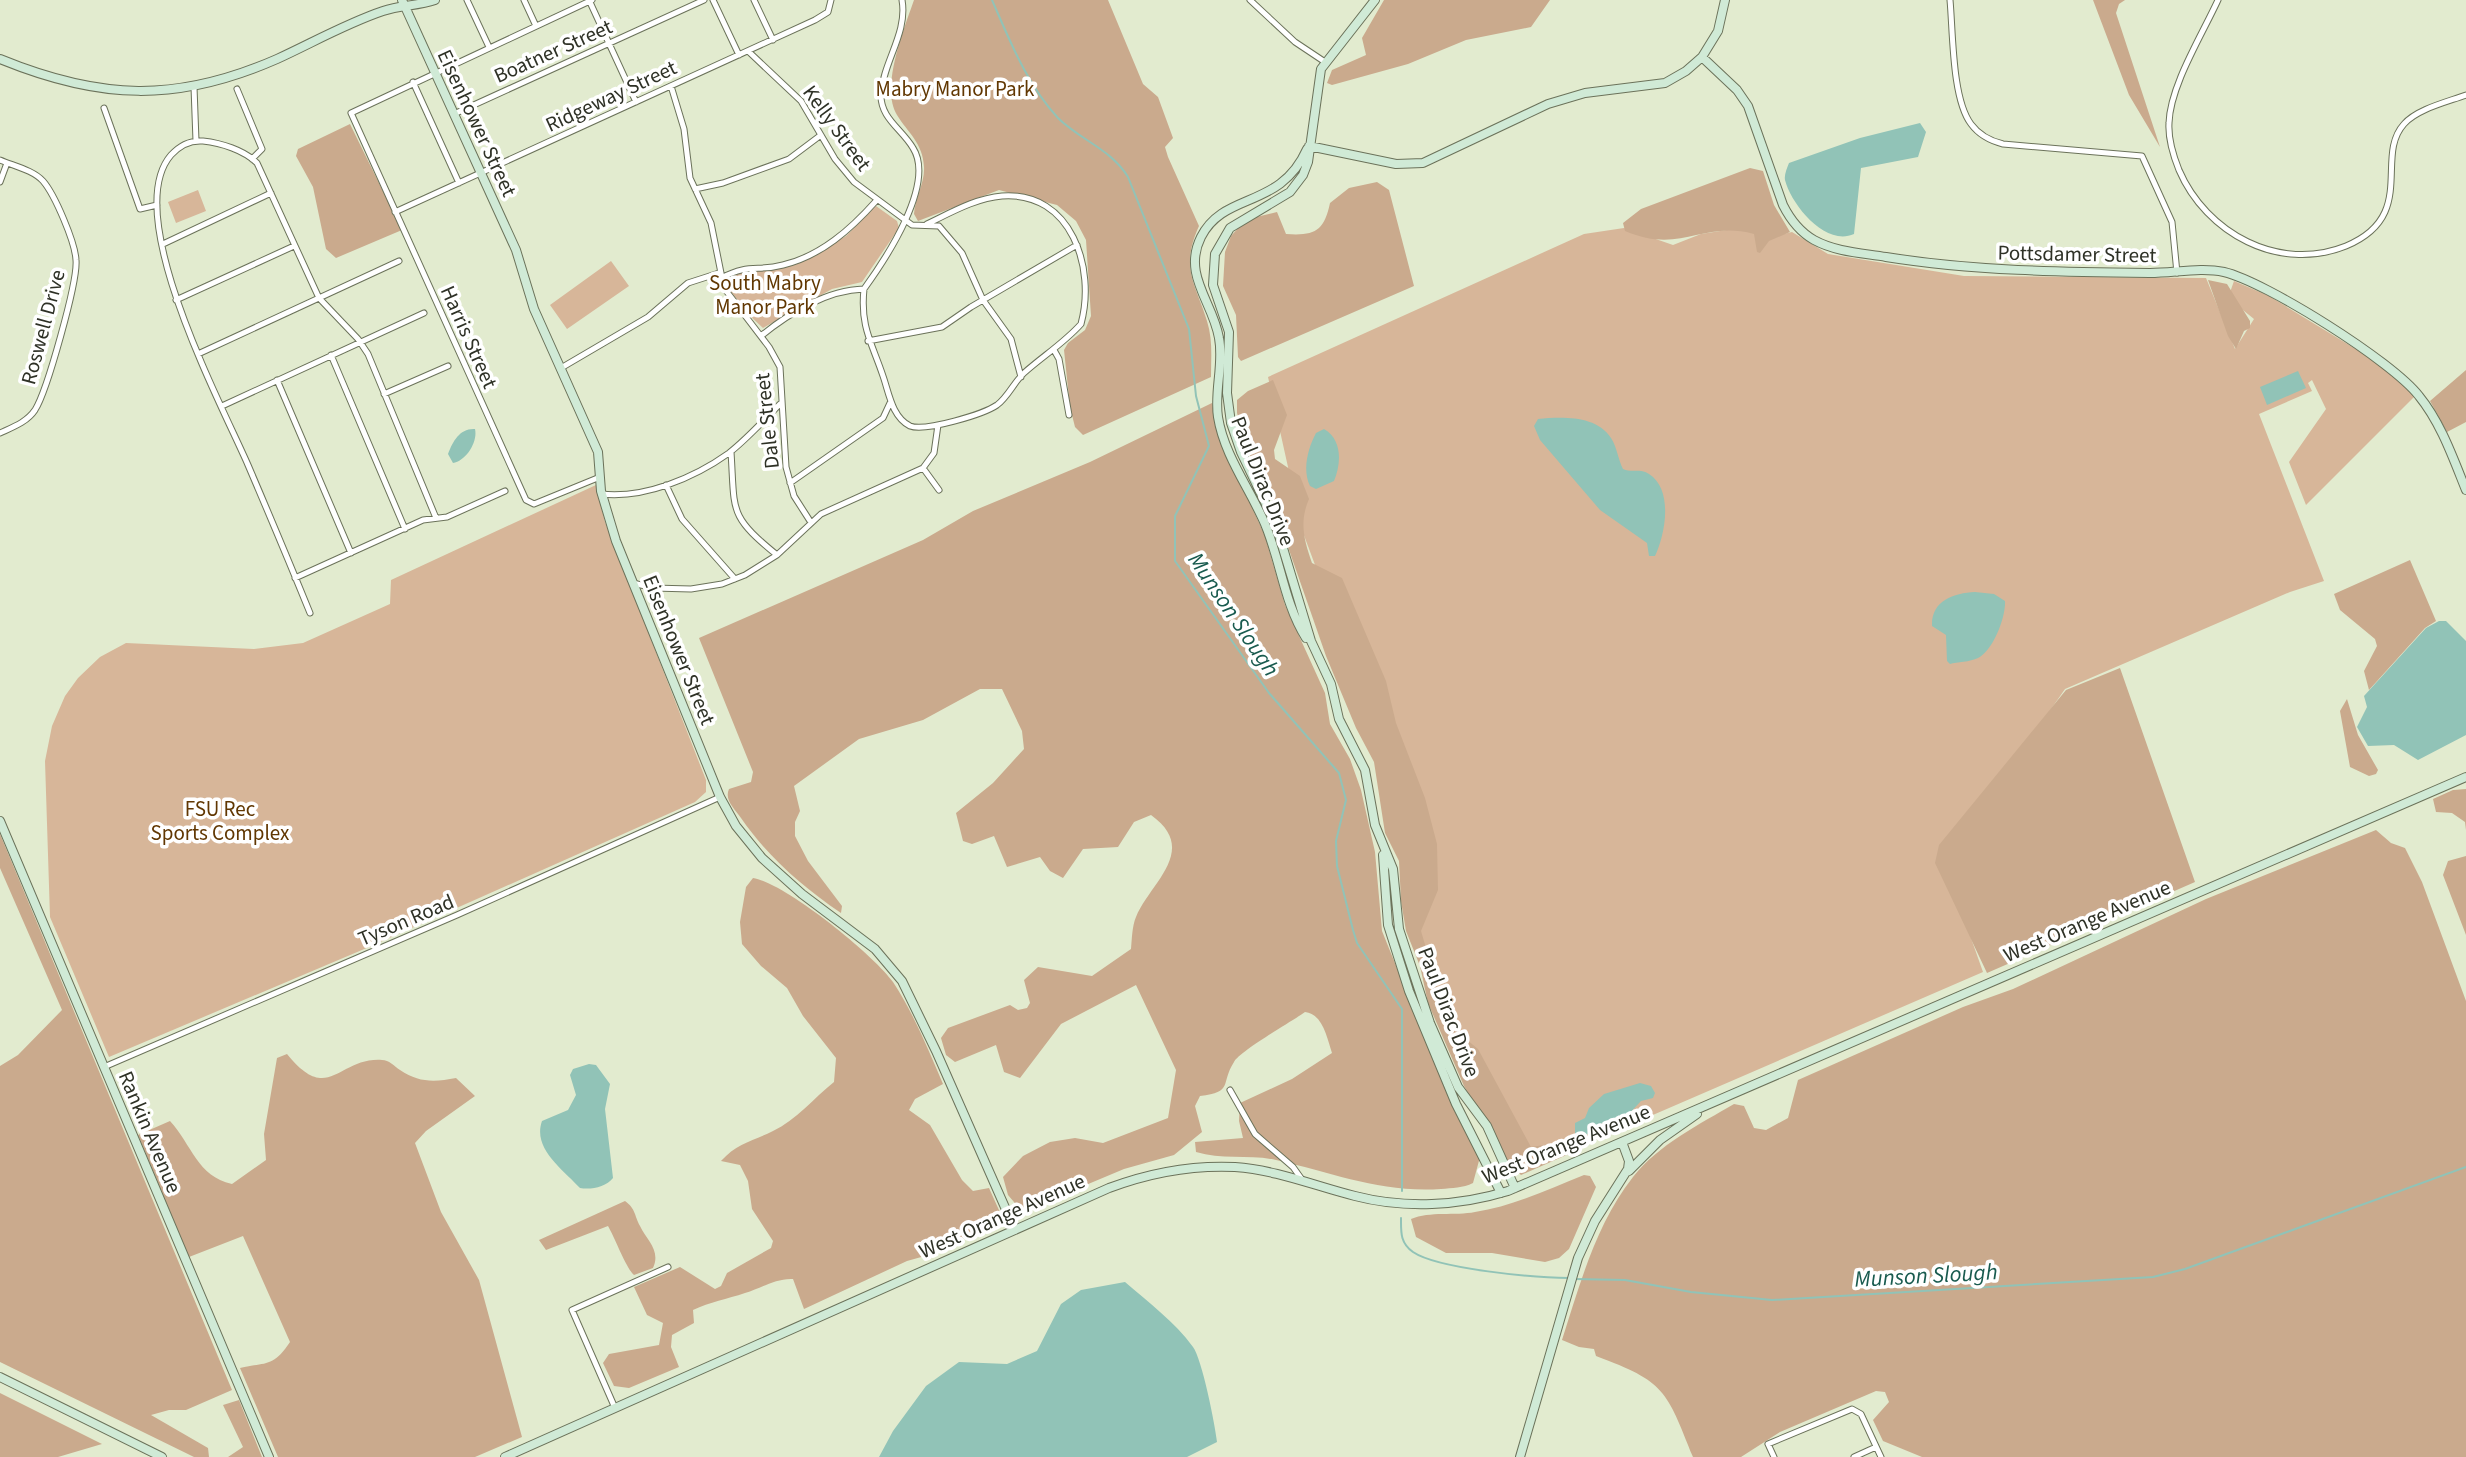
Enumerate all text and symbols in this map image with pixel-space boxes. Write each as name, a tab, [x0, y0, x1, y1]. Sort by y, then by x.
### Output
street label: Boatner Street	[489, 12, 617, 90]
street label: Eisenhower Street	[430, 45, 524, 201]
street label: Ridgeway Street	[540, 52, 682, 140]
park label: Mabry Manor Park	[876, 74, 1035, 104]
street label: Kelly Street	[796, 79, 878, 177]
street label: Pottsdamer Street	[1997, 238, 2157, 270]
street label: Roswell Drive	[13, 266, 73, 388]
park label: South Mabry Manor Park	[709, 268, 821, 322]
street label: Harris Street	[433, 281, 505, 393]
street label: Dale Street	[747, 372, 787, 470]
street label: Paul Dirac Drive	[1223, 412, 1303, 550]
water label: Munson Slough	[1180, 546, 1287, 683]
street label: Eisenhower Street	[635, 571, 723, 729]
park label: FSU Rec Sports Complex	[151, 794, 290, 848]
street label: West Orange Avenue	[1999, 872, 2175, 970]
street label: Tyson Road	[354, 886, 458, 954]
street label: Paul Dirac Drive	[1410, 943, 1488, 1081]
street label: Rankin Avenue	[111, 1066, 189, 1198]
street label: West Orange Avenue	[1477, 1097, 1655, 1191]
street label: West Orange Avenue	[914, 1166, 1090, 1266]
water label: Munson Slough	[1854, 1255, 1999, 1296]

